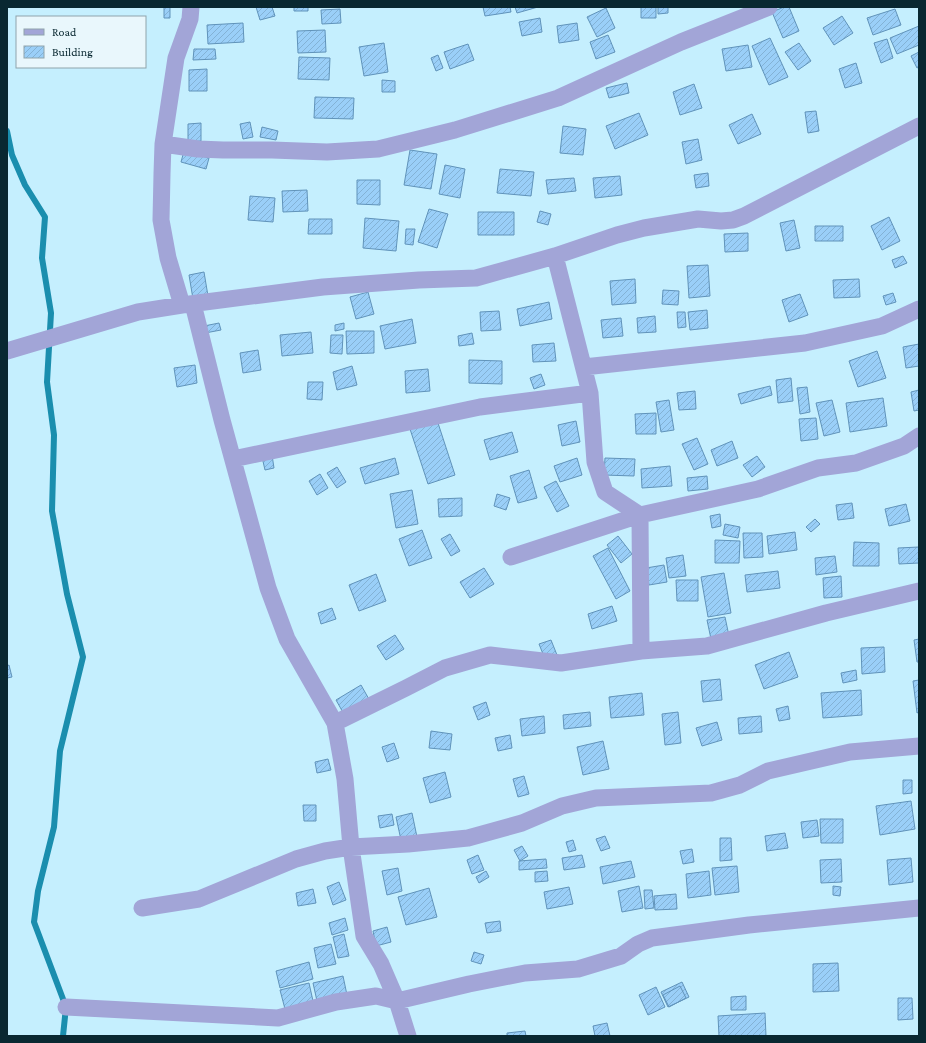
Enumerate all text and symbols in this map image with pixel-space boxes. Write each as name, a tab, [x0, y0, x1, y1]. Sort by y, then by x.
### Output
legend	[16, 16, 146, 68]
text: Road	[52, 25, 77, 39]
text: Building	[52, 45, 93, 59]

